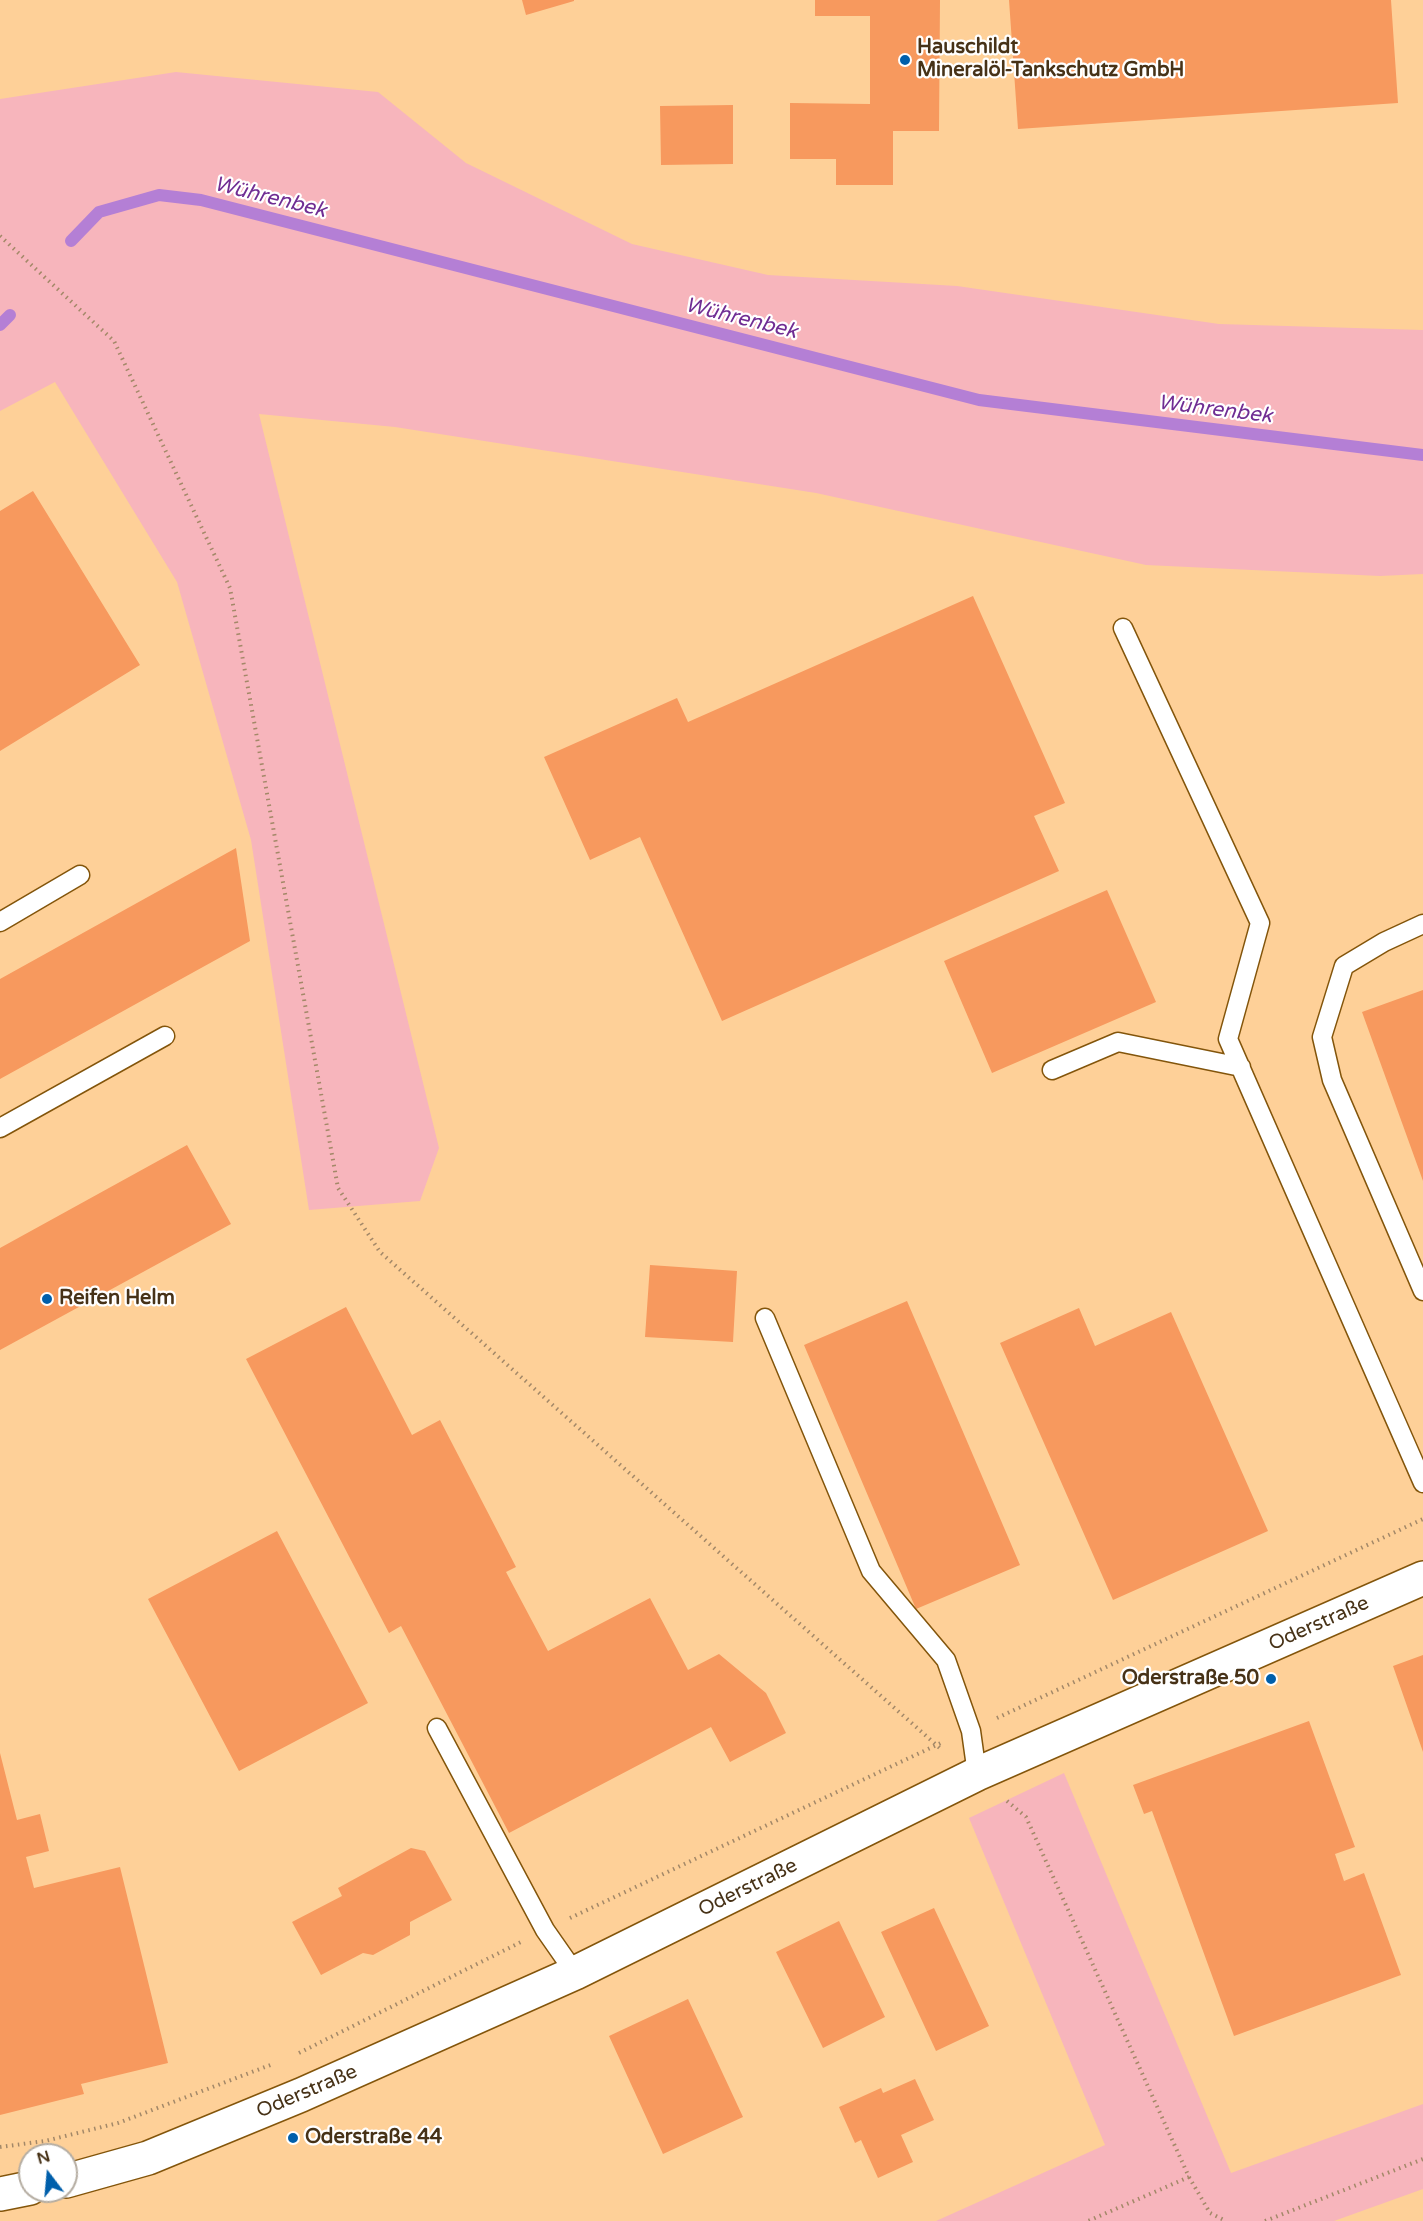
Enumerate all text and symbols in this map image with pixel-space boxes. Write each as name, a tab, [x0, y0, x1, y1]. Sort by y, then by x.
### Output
place label: Hauschildt Mineralöl-Tankschutz GmbH	[917, 36, 1184, 83]
marker: Hauschildt Mineralöl-Tankschutz GmbH	[898, 53, 912, 67]
water label: Wührenbek	[211, 172, 329, 224]
water label: Wührenbek	[682, 293, 800, 345]
water label: Wührenbek	[1156, 390, 1274, 430]
place label: Reifen Helm	[59, 1287, 175, 1311]
marker: Reifen Helm	[40, 1292, 54, 1306]
street label: Oderstraße	[1265, 1591, 1373, 1657]
place label: Oderstraße 50	[1122, 1667, 1259, 1691]
marker: Oderstraße 50	[1264, 1672, 1278, 1686]
street label: Oderstraße	[695, 1854, 801, 1922]
street label: Oderstraße	[253, 2060, 361, 2124]
place label: Oderstraße 44	[305, 2126, 442, 2150]
marker: Oderstraße 44	[286, 2131, 300, 2145]
north arrow	[18, 2143, 78, 2203]
text: N	[35, 2146, 53, 2169]

